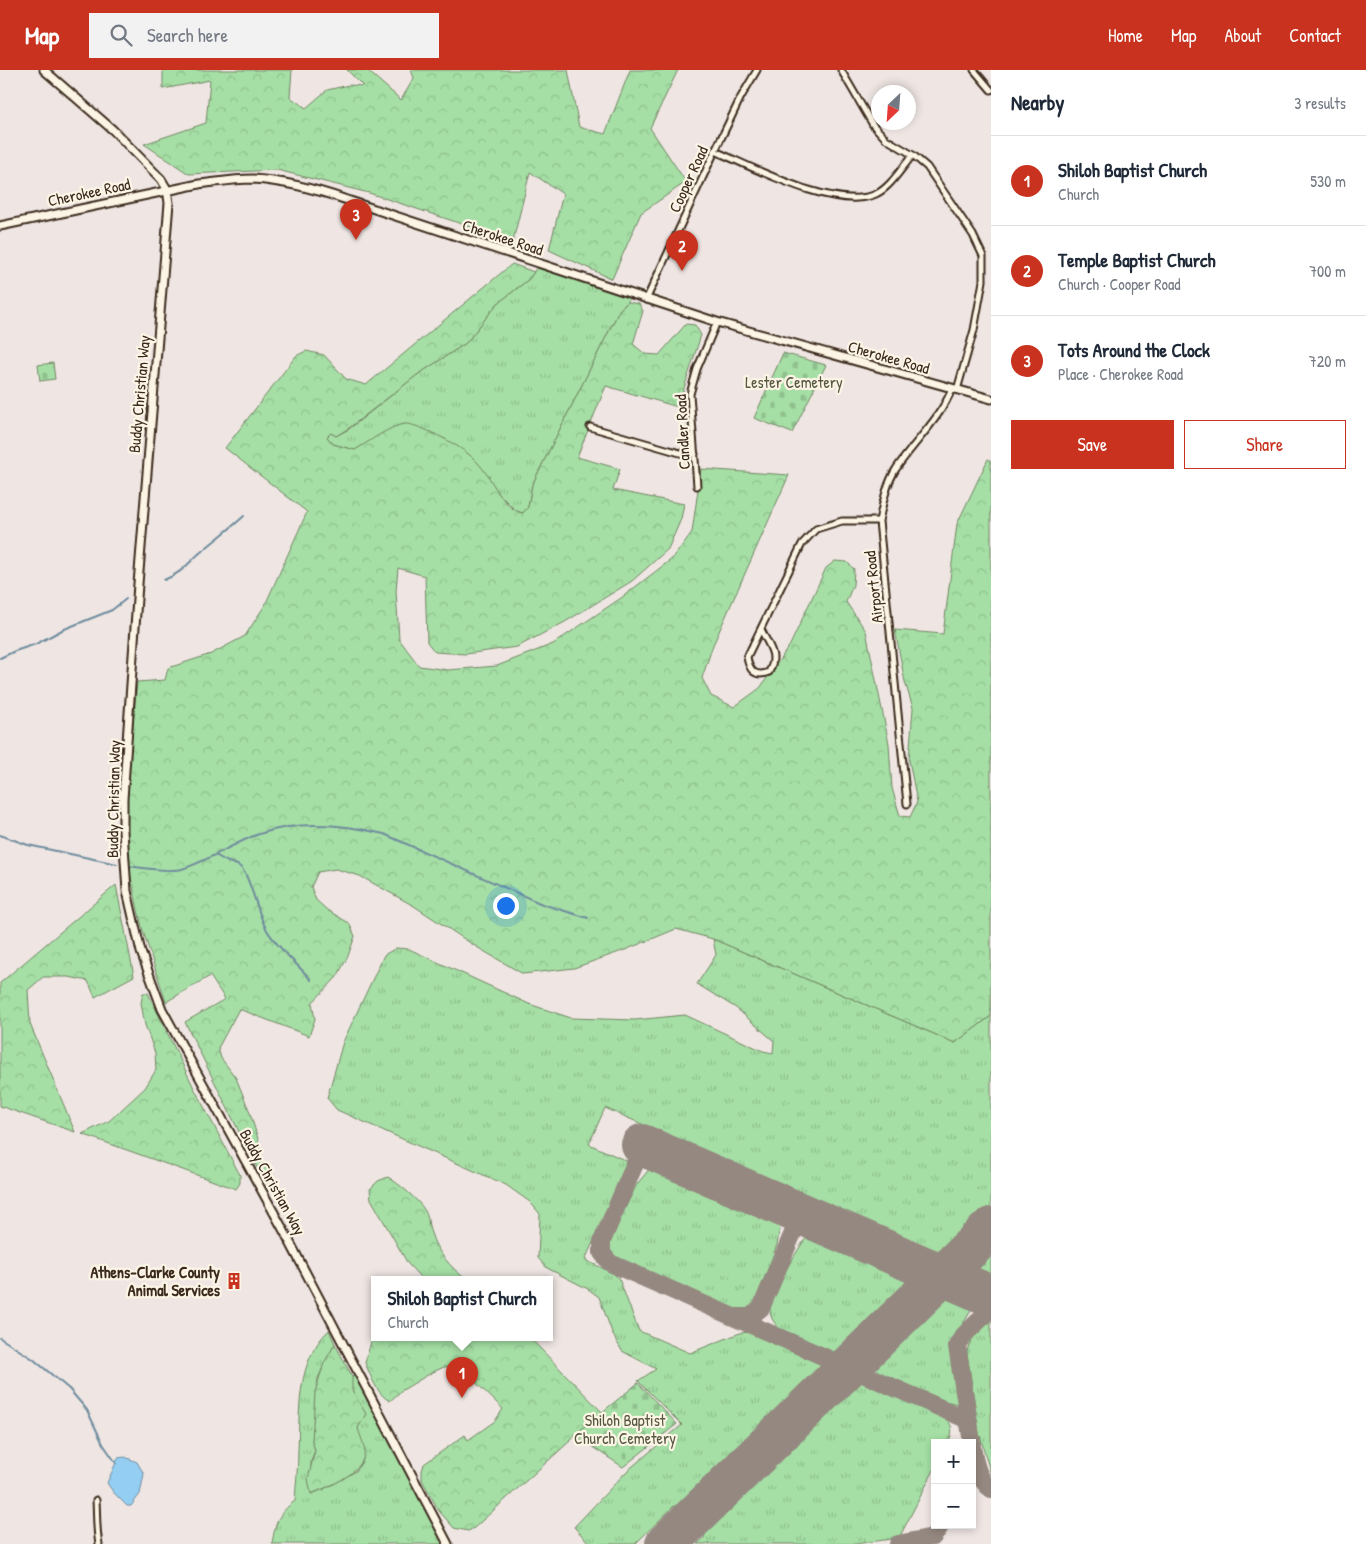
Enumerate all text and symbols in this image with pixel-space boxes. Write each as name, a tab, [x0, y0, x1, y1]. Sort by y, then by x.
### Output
search box	[89, 13, 439, 58]
text: Map	[25, 19, 59, 51]
icon: search	[107, 21, 135, 49]
text: Search here	[147, 22, 228, 48]
text: Home	[1108, 23, 1143, 48]
text: Map	[1171, 23, 1196, 48]
text: About	[1224, 23, 1261, 48]
text: Contact	[1289, 23, 1341, 48]
north arrow	[871, 85, 916, 130]
text: Nearby	[1011, 88, 1064, 117]
text: 3 results	[1294, 92, 1346, 114]
street label: Cooper Road	[663, 142, 713, 216]
text: Shiloh Baptist Church	[1058, 157, 1207, 183]
text: 1	[1024, 170, 1030, 192]
text: 530 m	[1310, 170, 1346, 192]
street label: Cherokee Road	[46, 173, 132, 211]
text: Church	[1058, 183, 1099, 205]
pin: 3	[340, 199, 372, 240]
street label: Cherokee Road	[460, 214, 546, 260]
pin: 2	[666, 230, 698, 271]
text: Temple Baptist Church	[1058, 247, 1215, 273]
text: 2	[1023, 260, 1031, 282]
text: 700 m	[1309, 260, 1346, 282]
text: Church · Cooper Road	[1058, 273, 1180, 295]
street label: Buddy Christian Way	[123, 334, 155, 454]
street label: Cherokee Road	[846, 335, 932, 379]
text: Tots Around the Clock	[1058, 337, 1210, 363]
text: 3	[1023, 350, 1031, 372]
text: 720 m	[1309, 350, 1346, 372]
text: Place · Cherokee Road	[1058, 363, 1183, 385]
park label: Lester Cemetery	[745, 371, 843, 393]
street label: Candler Road	[669, 394, 695, 470]
button: Save	[1011, 420, 1174, 469]
button: Share	[1184, 420, 1346, 469]
street label: Airport Road	[858, 550, 888, 624]
street label: Buddy Christian Way	[101, 740, 125, 858]
your location	[493, 893, 519, 919]
street label: Buddy Christian Way	[235, 1125, 311, 1239]
place label: Athens-Clarke County Animal Services	[90, 1261, 221, 1301]
building icon: Athens-Clarke County Animal Services	[224, 1271, 244, 1291]
popup	[371, 1276, 553, 1341]
text: Shiloh Baptist Church	[388, 1285, 536, 1311]
text: Church	[388, 1311, 429, 1333]
pin: 1	[446, 1357, 478, 1398]
park label: Shiloh Baptist Church Cemetery	[574, 1409, 676, 1449]
map controls	[931, 1439, 976, 1529]
button: +	[931, 1439, 976, 1484]
button: −	[931, 1484, 976, 1529]

